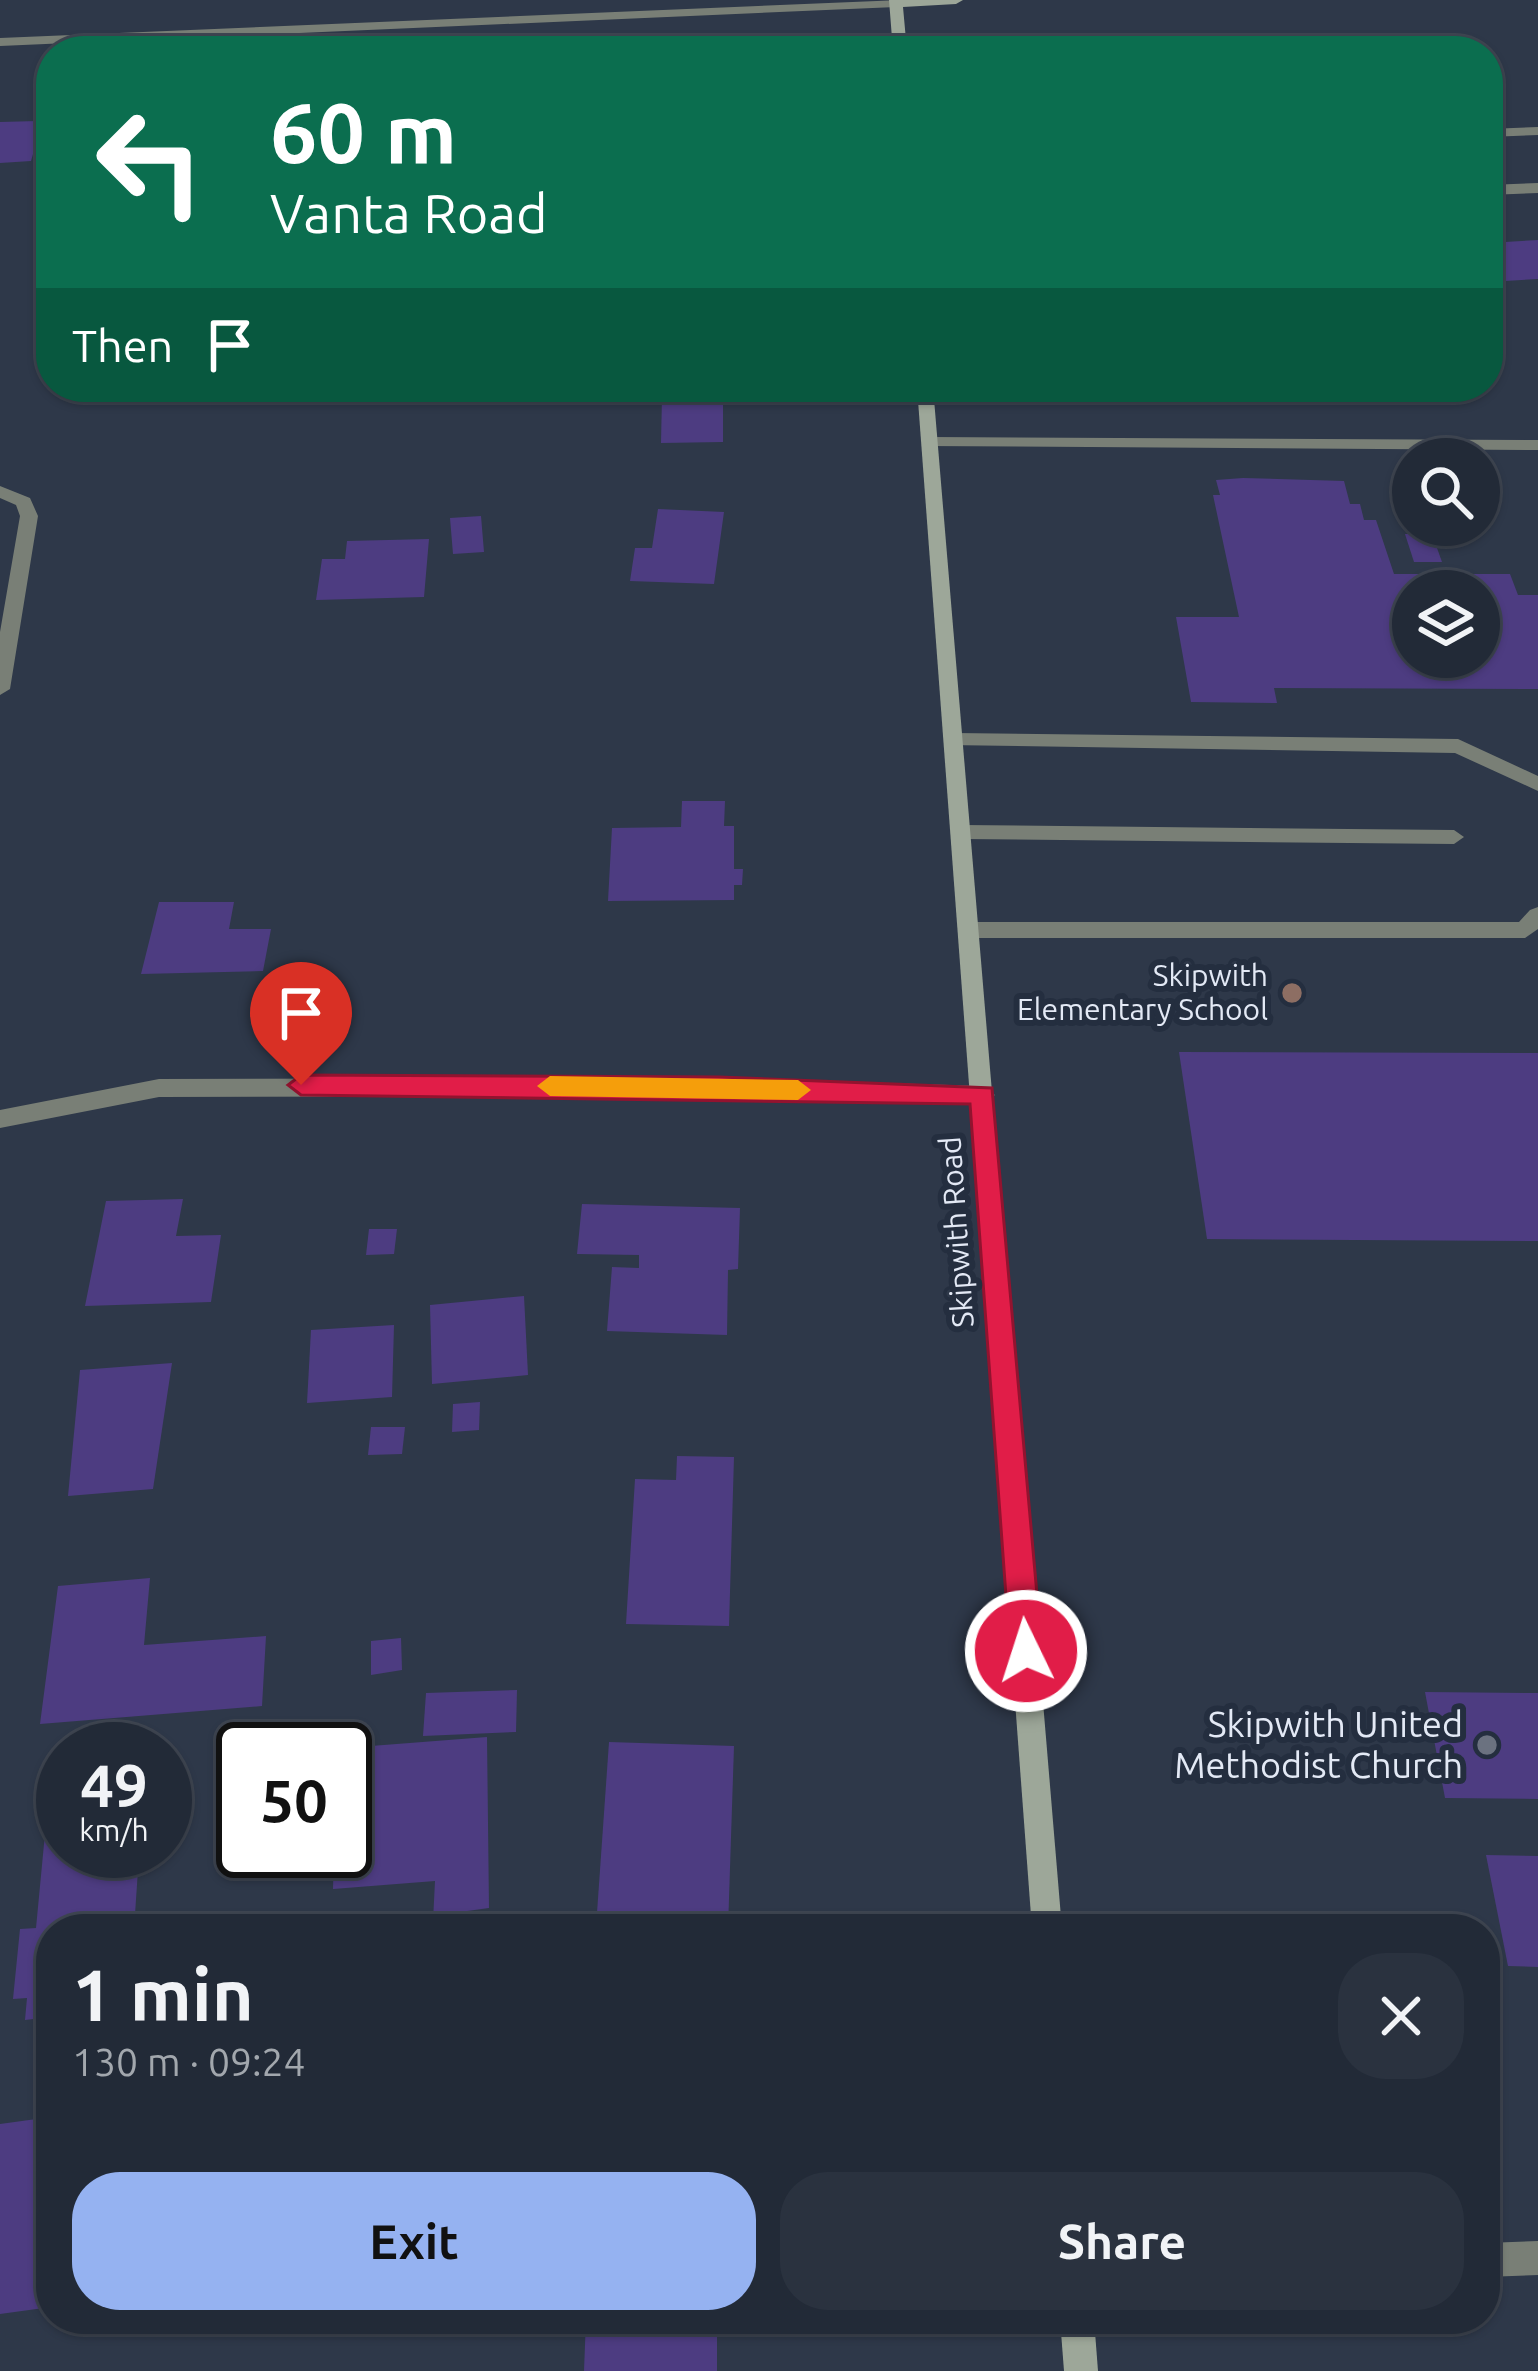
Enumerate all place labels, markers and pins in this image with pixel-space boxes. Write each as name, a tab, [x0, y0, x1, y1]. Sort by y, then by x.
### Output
place label: Skipwith Elementary School	[1017, 958, 1268, 1026]
pin	[250, 962, 352, 1085]
marker: Skipwith Elementary School	[1279, 980, 1305, 1006]
place label: Skipwith United Methodist Church	[1174, 1703, 1463, 1785]
marker: Skipwith United Methodist Church	[1474, 1732, 1500, 1758]

